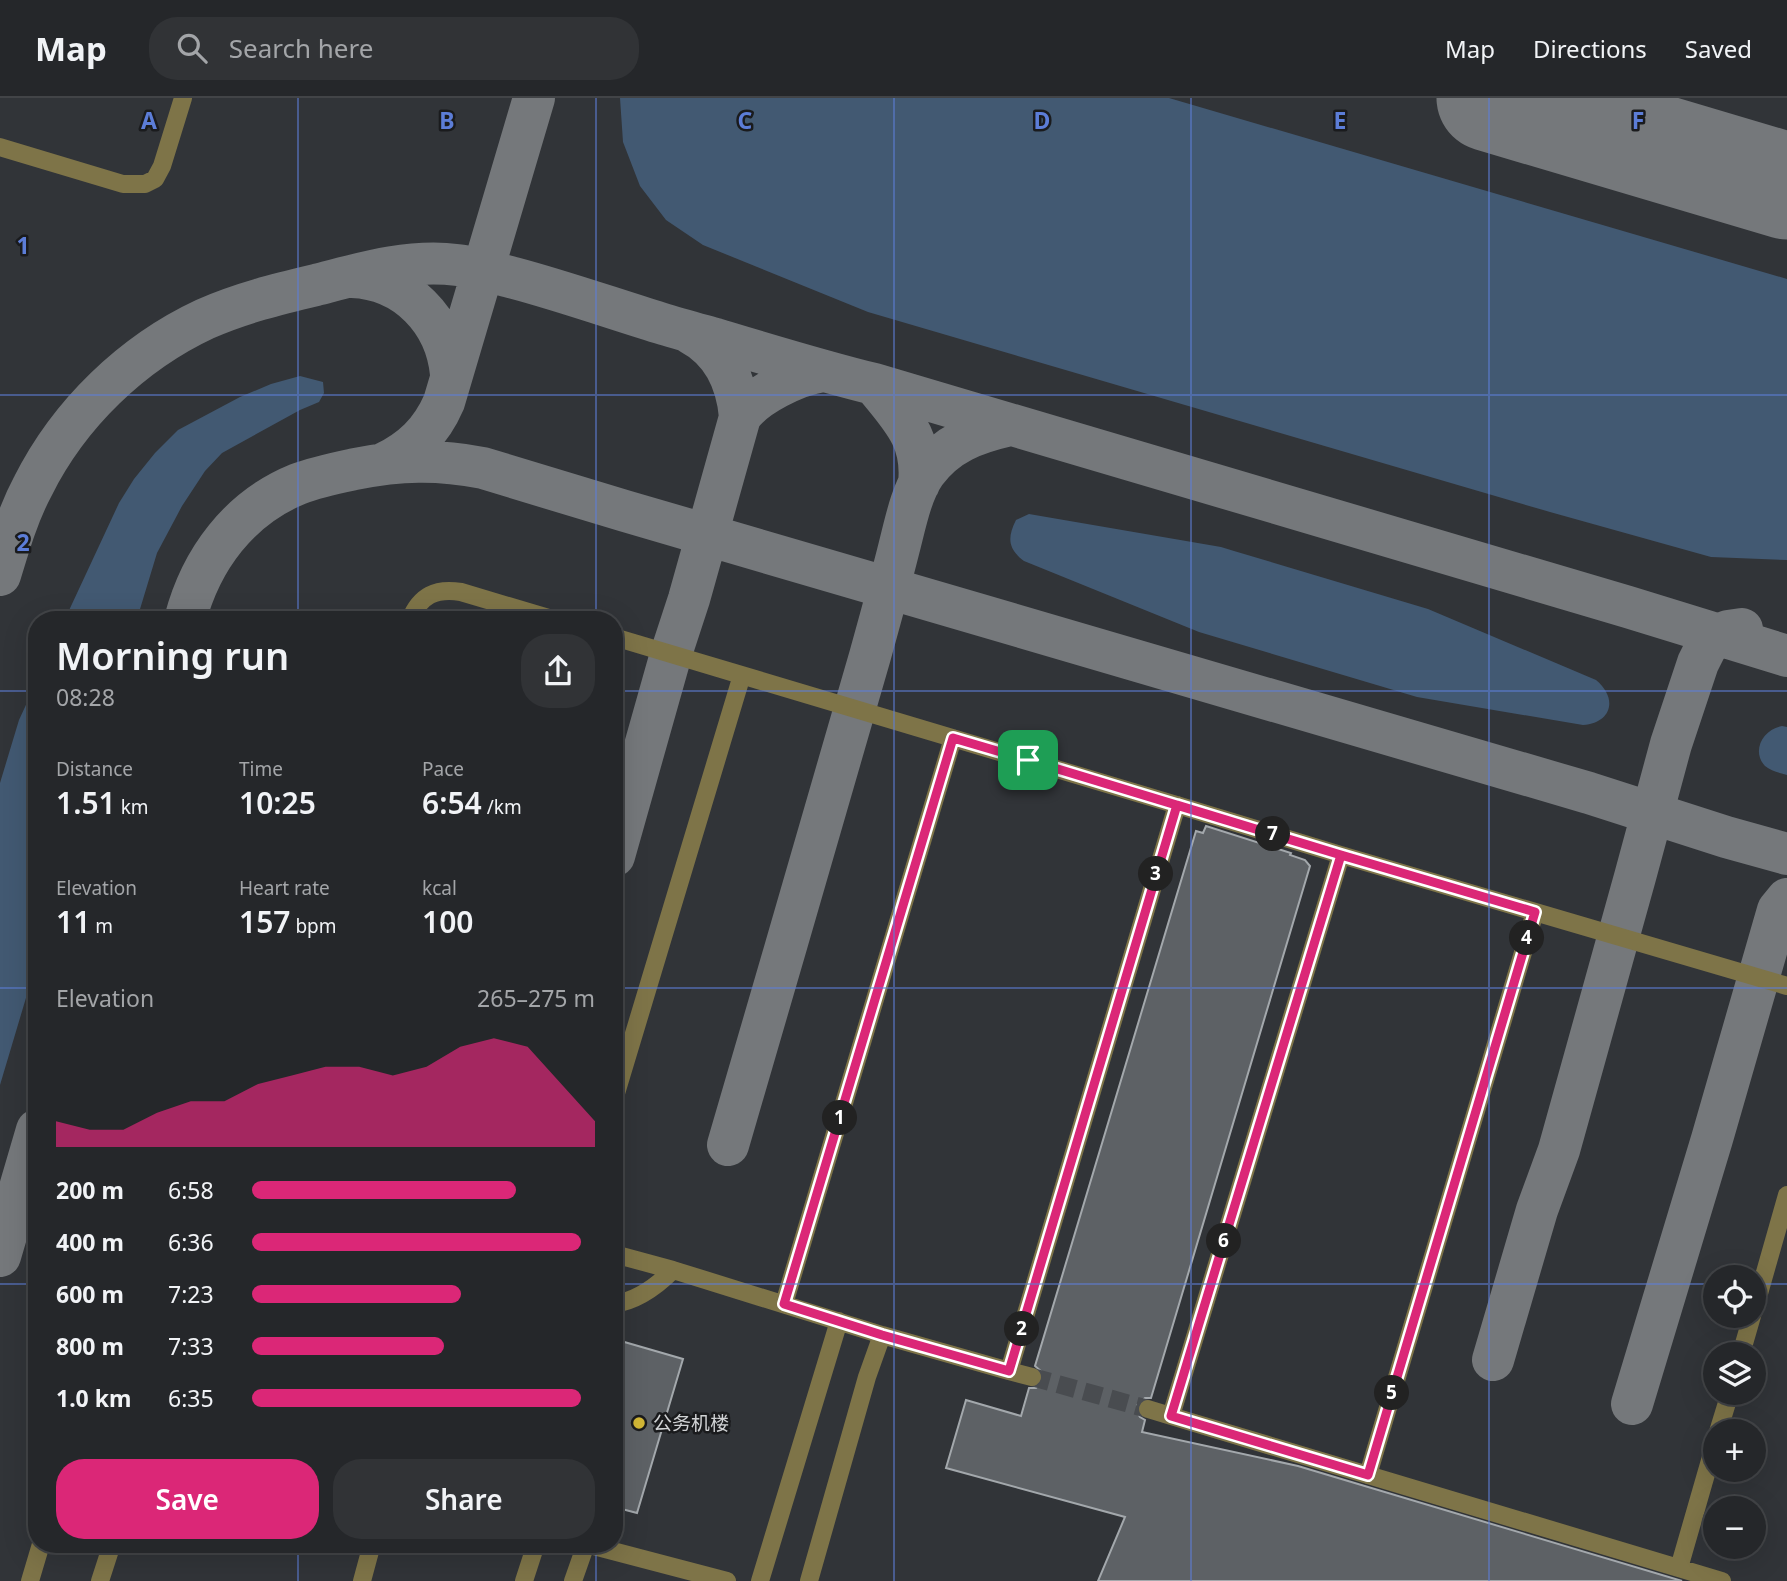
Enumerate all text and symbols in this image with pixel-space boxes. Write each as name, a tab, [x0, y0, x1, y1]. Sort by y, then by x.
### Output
search box	[149, 17, 639, 80]
text: Map	[35, 26, 107, 71]
icon: search	[173, 29, 211, 67]
text: Search here	[229, 30, 373, 66]
text: Map	[1445, 32, 1495, 65]
text: Directions	[1533, 32, 1647, 65]
text: Saved	[1685, 32, 1752, 65]
text: A	[141, 104, 157, 136]
text: B	[439, 104, 455, 136]
text: C	[738, 104, 753, 136]
text: D	[1034, 104, 1050, 136]
text: E	[1334, 104, 1346, 136]
text: F	[1632, 104, 1644, 136]
text: 1	[16, 229, 30, 261]
text: 2	[16, 526, 30, 558]
text: Morning run	[56, 629, 289, 681]
button: share	[521, 634, 595, 708]
text: 08:28	[56, 681, 115, 713]
pin	[998, 730, 1058, 790]
icon: arrive	[1009, 741, 1047, 779]
text: Distance	[56, 756, 133, 782]
text: Time	[239, 756, 283, 782]
text: Pace	[422, 756, 464, 782]
text: 1.51	[56, 782, 116, 823]
text: 10:25	[239, 782, 316, 823]
text: 6:54	[422, 782, 482, 823]
text: km	[116, 794, 149, 820]
text: /km	[482, 794, 522, 820]
pin: 7	[1256, 816, 1290, 852]
text: 7	[1267, 820, 1278, 846]
pin: 3	[1138, 856, 1174, 892]
text: 3	[1150, 860, 1161, 886]
text: Elevation	[56, 875, 137, 901]
text: Heart rate	[239, 875, 330, 901]
text: kcal	[422, 875, 457, 901]
text: 11	[56, 901, 90, 942]
text: 157	[239, 901, 290, 942]
text: 100	[422, 901, 473, 942]
text: m	[90, 913, 113, 939]
text: bpm	[290, 913, 337, 939]
pin: 4	[1510, 920, 1544, 956]
text: 4	[1521, 924, 1532, 950]
text: Elevation	[56, 982, 154, 1014]
text: 265–275 m	[477, 982, 595, 1014]
pin: 1	[822, 1100, 858, 1136]
text: 1	[834, 1104, 845, 1130]
text: 200 m	[56, 1174, 124, 1206]
text: 6:58	[168, 1174, 214, 1206]
pin: 6	[1206, 1224, 1242, 1258]
text: 400 m	[56, 1226, 124, 1258]
text: 6:36	[168, 1226, 214, 1258]
text: 6	[1218, 1227, 1229, 1253]
map controls	[1703, 1265, 1766, 1559]
button: locate	[1703, 1265, 1766, 1328]
text: 600 m	[56, 1278, 124, 1310]
text: 7:23	[168, 1278, 214, 1310]
pin: 2	[1004, 1312, 1040, 1346]
text: 2	[1016, 1315, 1027, 1341]
text: 800 m	[56, 1330, 124, 1362]
text: 7:33	[168, 1330, 214, 1362]
button: layers	[1703, 1342, 1766, 1405]
pin: 5	[1374, 1376, 1410, 1410]
text: 5	[1386, 1379, 1397, 1405]
text: 1.0 km	[56, 1382, 131, 1414]
text: 6:35	[168, 1382, 214, 1414]
place label: 公务机楼	[653, 1410, 729, 1436]
marker: 公务机楼	[631, 1415, 647, 1431]
button: +	[1703, 1419, 1766, 1482]
button: Save	[56, 1459, 319, 1539]
button: Share	[333, 1459, 595, 1539]
button: −	[1703, 1496, 1766, 1559]

